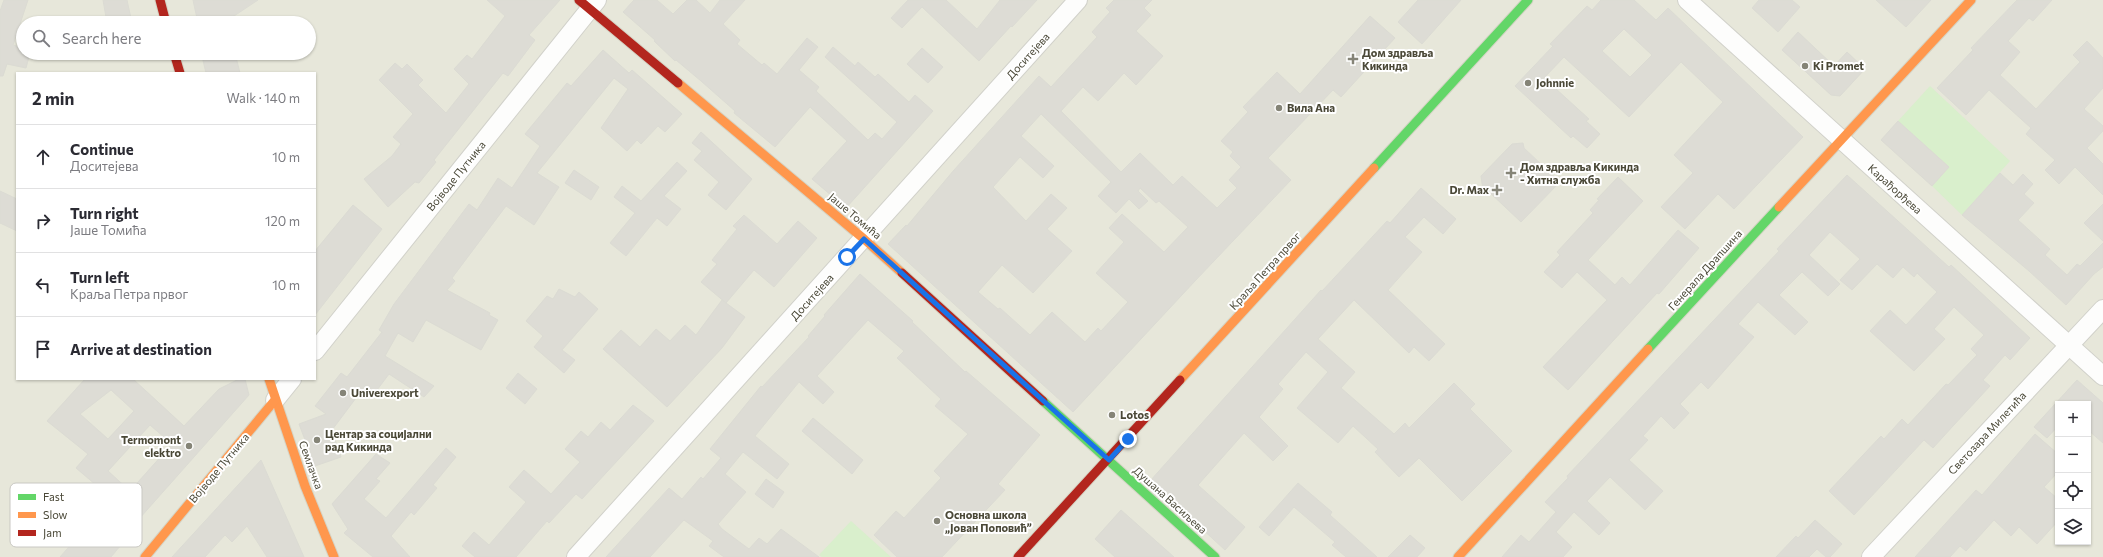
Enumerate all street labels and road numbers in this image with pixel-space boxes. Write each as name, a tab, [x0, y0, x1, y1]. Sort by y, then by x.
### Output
street label: Доситејева	[1003, 30, 1052, 82]
street label: Војводе Путника	[423, 138, 488, 213]
street label: Карађорђева	[1866, 161, 1925, 216]
street label: Јаше Томића	[826, 190, 884, 242]
street label: Генерала Драпшина	[1665, 227, 1744, 313]
street label: Краља Петра првог	[1226, 229, 1303, 312]
street label: Доситејева	[787, 271, 836, 323]
street label: Светозара Милетића	[1945, 389, 2028, 477]
street label: Војводе Путника	[186, 430, 251, 505]
street label: Семлачка	[297, 439, 326, 491]
street label: Душана Васиљева	[1131, 463, 1210, 536]

